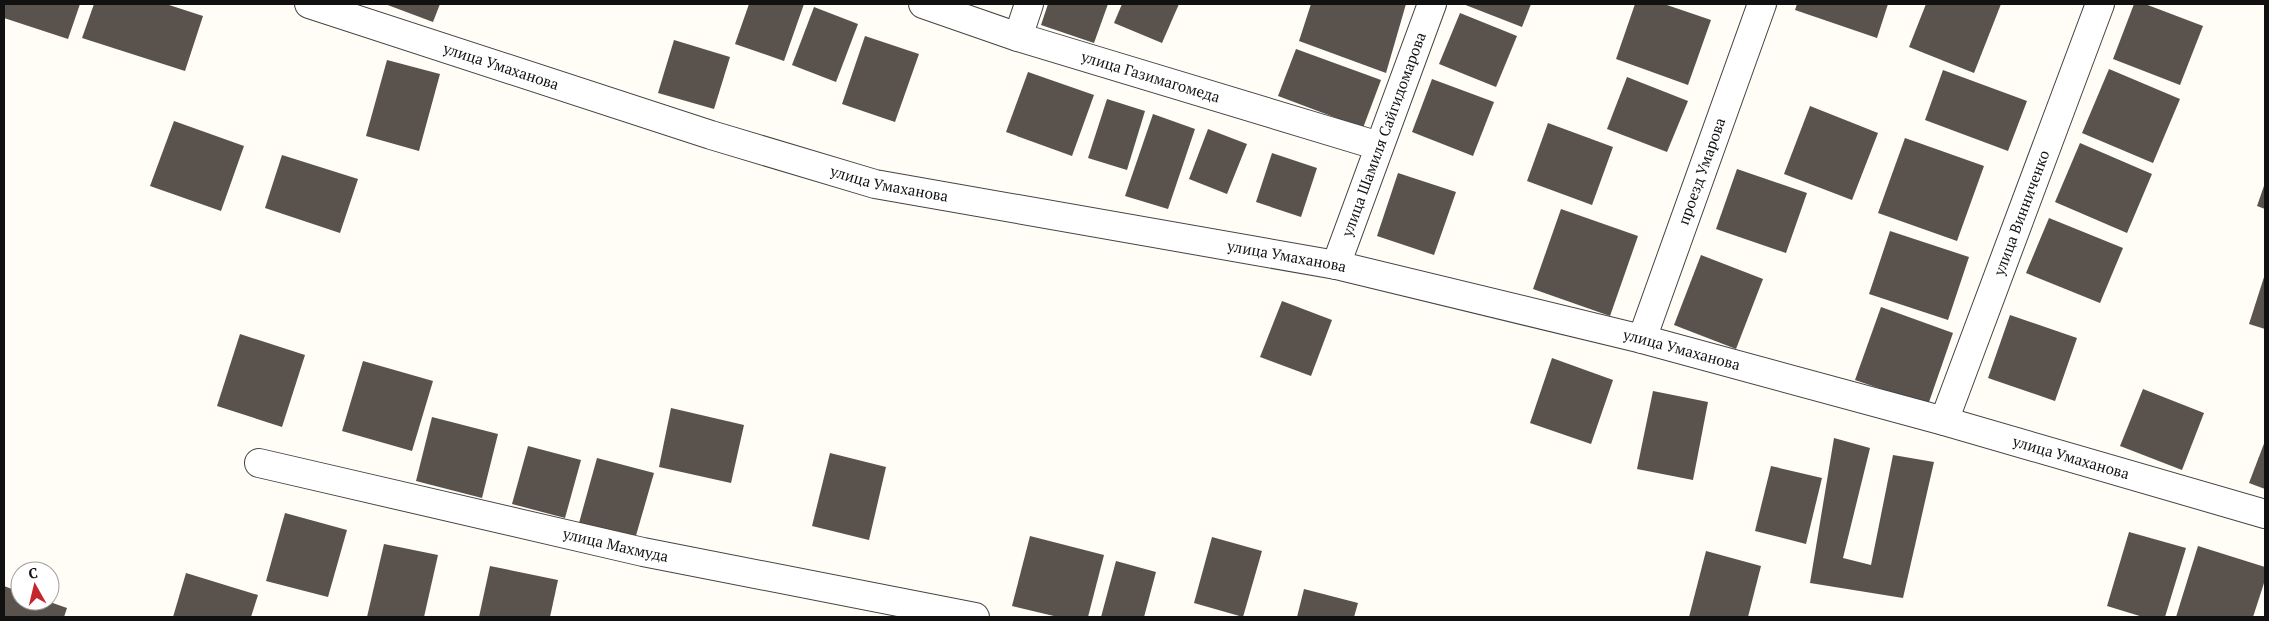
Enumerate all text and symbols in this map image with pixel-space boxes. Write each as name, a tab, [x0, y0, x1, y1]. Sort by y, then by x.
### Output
street label: улица Шамиля Сайгидомарова	[1336, 29, 1430, 240]
street label: улица Умаханова	[440, 37, 562, 94]
street label: улица Газимагомеда	[1078, 45, 1223, 107]
street label: проезд Умарова	[1673, 114, 1730, 227]
street label: улица Винниченко	[1988, 147, 2053, 279]
street label: улица Умаханова	[827, 160, 951, 206]
street label: улица Умаханова	[1225, 235, 1349, 276]
street label: улица Умаханова	[1620, 324, 1743, 374]
street label: улица Умаханова	[2010, 430, 2132, 483]
street label: улица Махмуда	[560, 523, 671, 566]
north arrow	[10, 561, 60, 611]
text: С	[27, 563, 39, 583]

